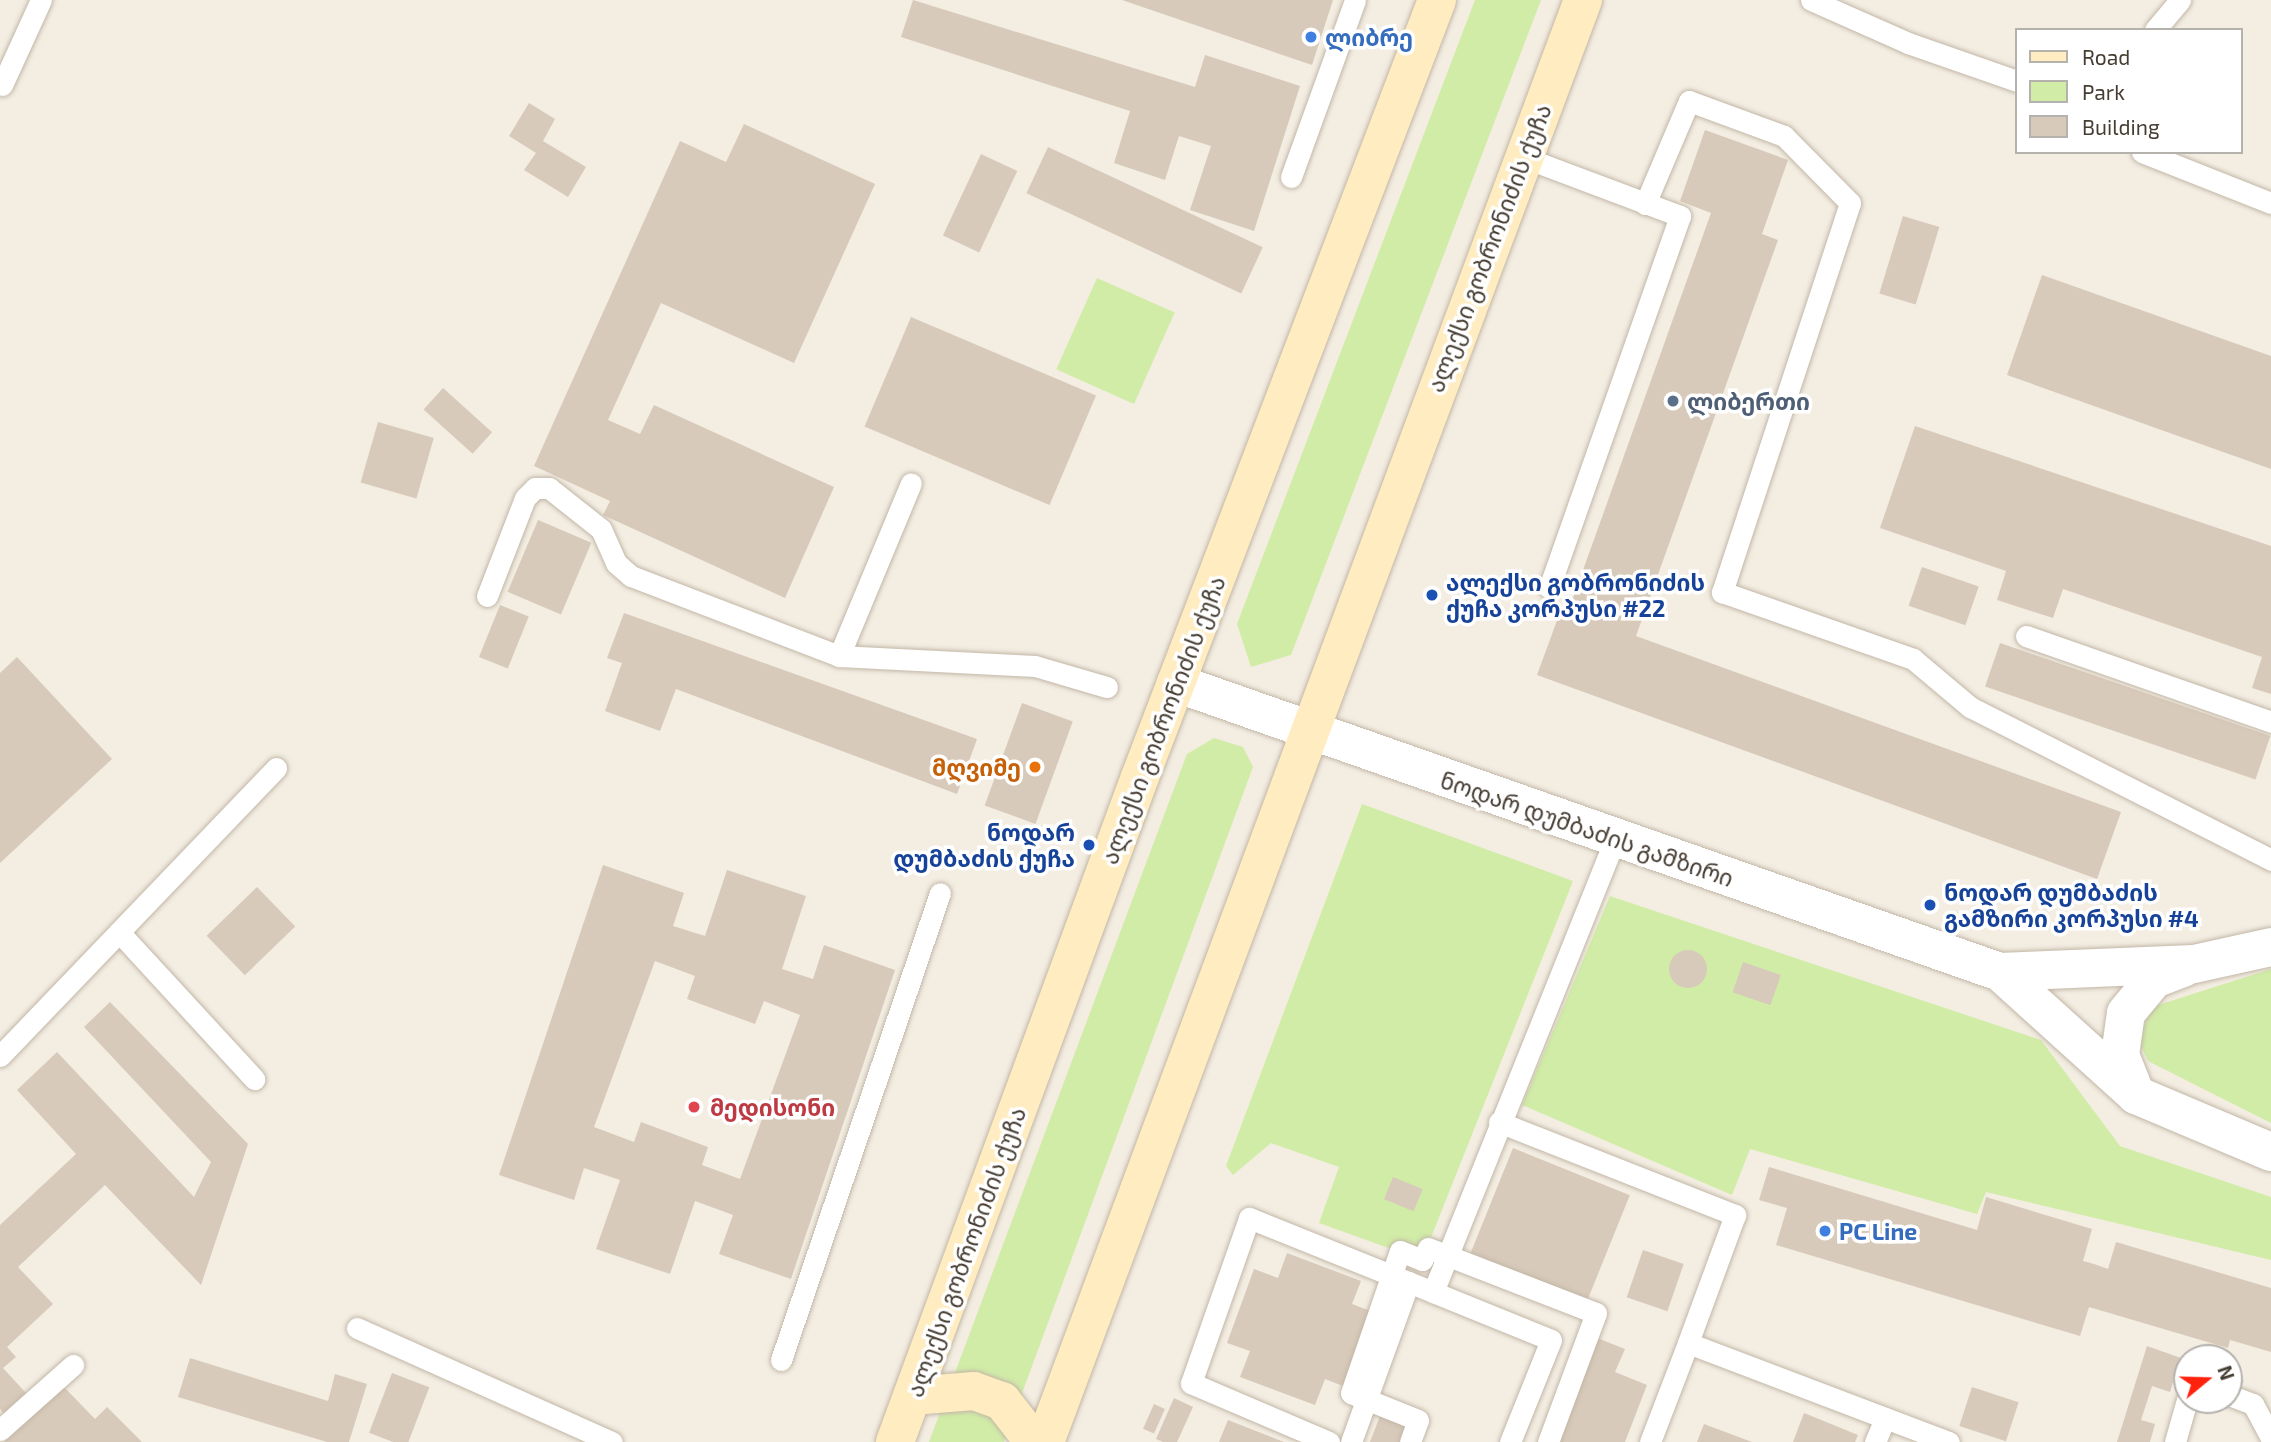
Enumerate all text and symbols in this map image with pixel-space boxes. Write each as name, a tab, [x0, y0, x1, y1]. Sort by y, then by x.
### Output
place label: ლიბრე	[1325, 23, 1413, 51]
legend	[2016, 28, 2243, 154]
marker: ლიბრე	[1303, 29, 1319, 45]
text: Road	[2082, 44, 2130, 69]
text: Park	[2082, 79, 2125, 104]
street label: ალექსი გობრონიძის ქუჩა	[1421, 100, 1557, 396]
text: Building	[2082, 114, 2160, 139]
place label: ლიბერთი	[1687, 387, 1810, 415]
marker: ლიბერთი	[1665, 393, 1681, 409]
place label: ალექსი გობრონიძის ქუჩა კორპუსი #22	[1446, 568, 1705, 622]
street label: ალექსი გობრონიძის ქუჩა	[1095, 572, 1231, 868]
marker: ალექსი გობრონიძის ქუჩა კორპუსი #22	[1424, 587, 1440, 603]
place label: მღვიმე	[932, 753, 1021, 781]
marker: მღვიმე	[1027, 759, 1043, 775]
street label: ნოდარ დუმბაძის გამზირი	[1437, 766, 1737, 892]
place label: ნოდარ დუმბაძის ქუჩა	[893, 818, 1075, 872]
marker: ნოდარ დუმბაძის ქუჩა	[1081, 837, 1097, 853]
place label: ნოდარ დუმბაძის გამზირი კორპუსი #4	[1944, 878, 2199, 932]
marker: ნოდარ დუმბაძის გამზირი კორპუსი #4	[1922, 897, 1938, 913]
place label: მედისონი	[710, 1093, 835, 1121]
marker: მედისონი	[684, 1097, 704, 1117]
street label: ალექსი გობრონიძის ქუჩა	[901, 1103, 1031, 1401]
place label: PC Line	[1839, 1217, 1917, 1245]
marker: PC Line	[1817, 1223, 1833, 1239]
north arrow	[2173, 1344, 2243, 1414]
text: N	[2213, 1362, 2240, 1383]

